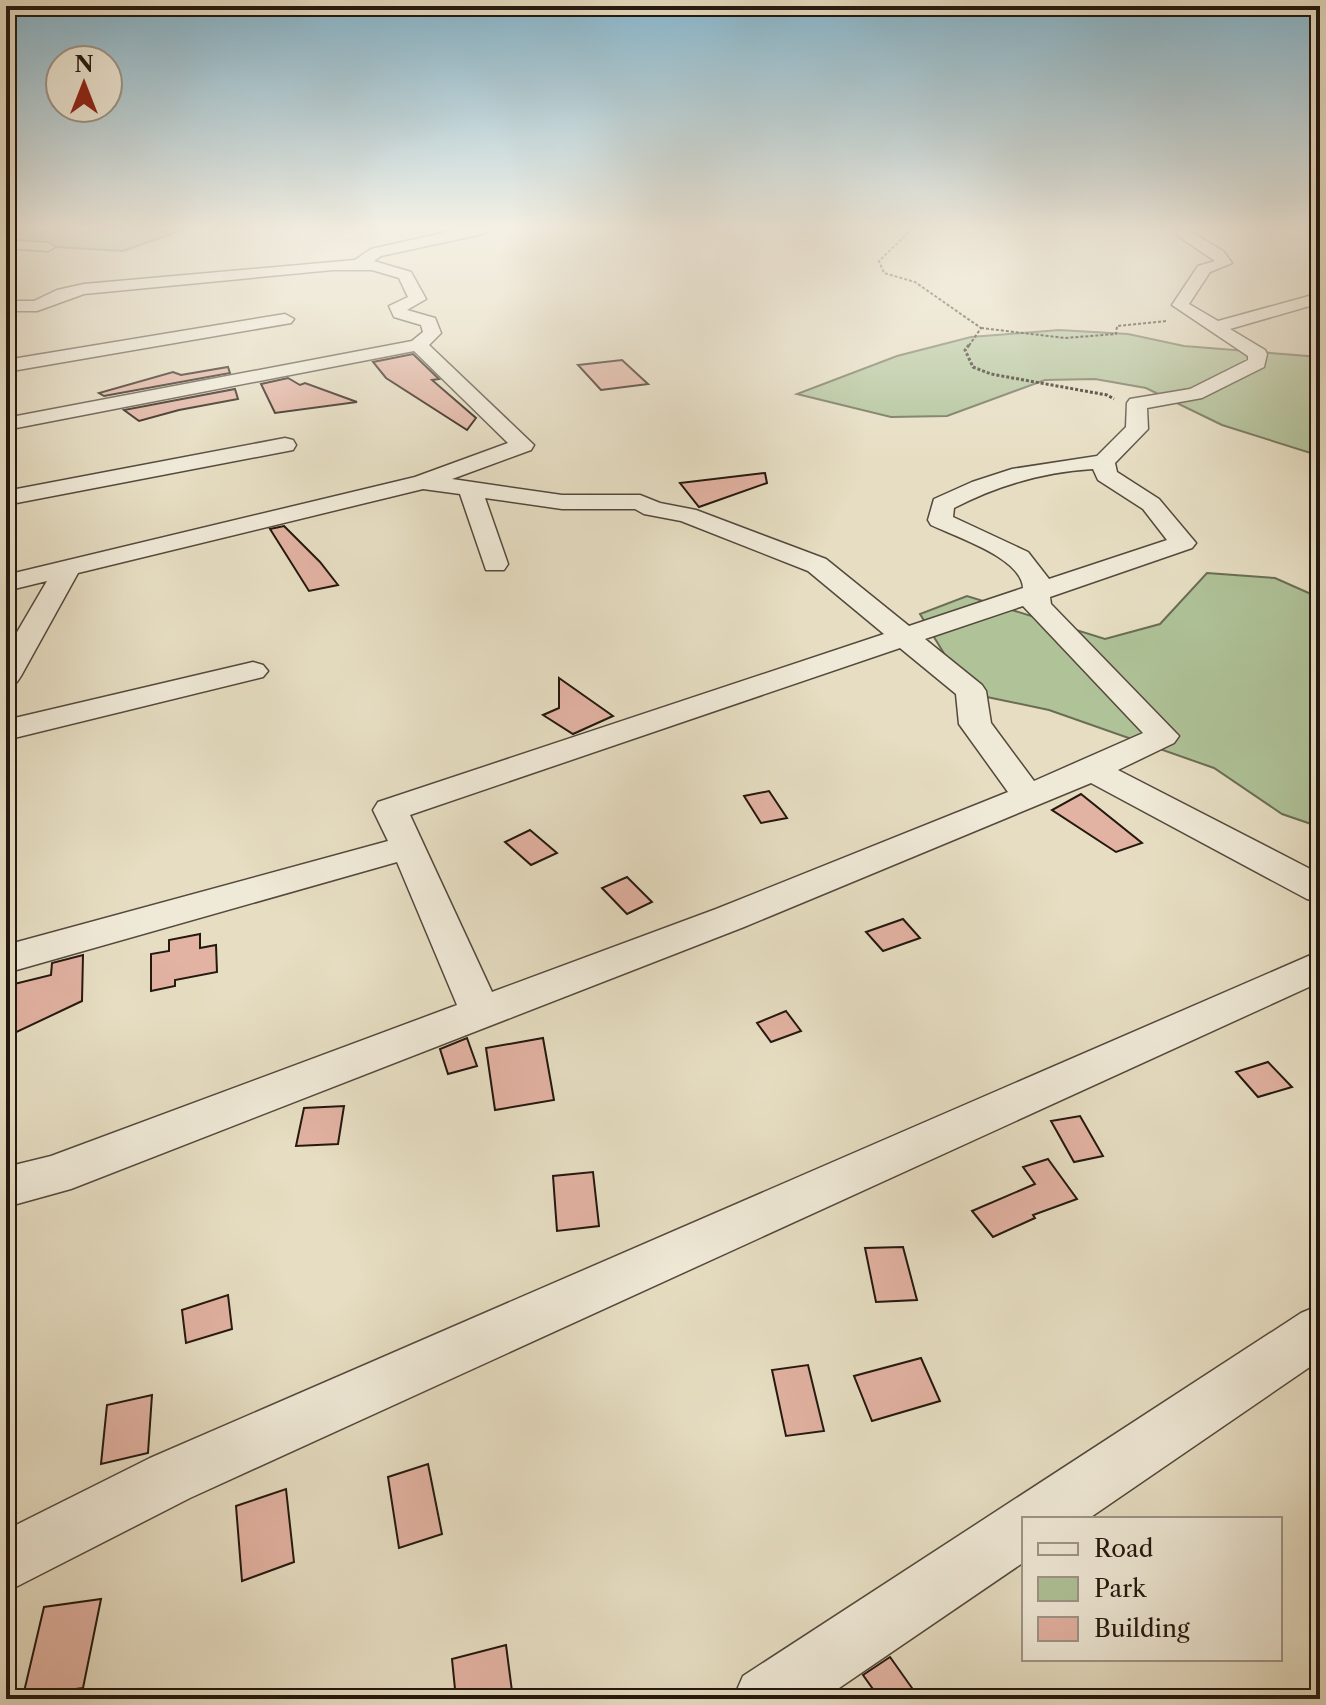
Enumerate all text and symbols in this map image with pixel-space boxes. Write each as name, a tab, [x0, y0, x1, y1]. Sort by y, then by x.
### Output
north arrow	[44, 44, 124, 124]
text: N	[74, 51, 94, 78]
legend	[1022, 1517, 1282, 1661]
text: Road	[1094, 1534, 1154, 1563]
text: Park	[1094, 1574, 1147, 1603]
text: Building	[1094, 1614, 1190, 1643]

